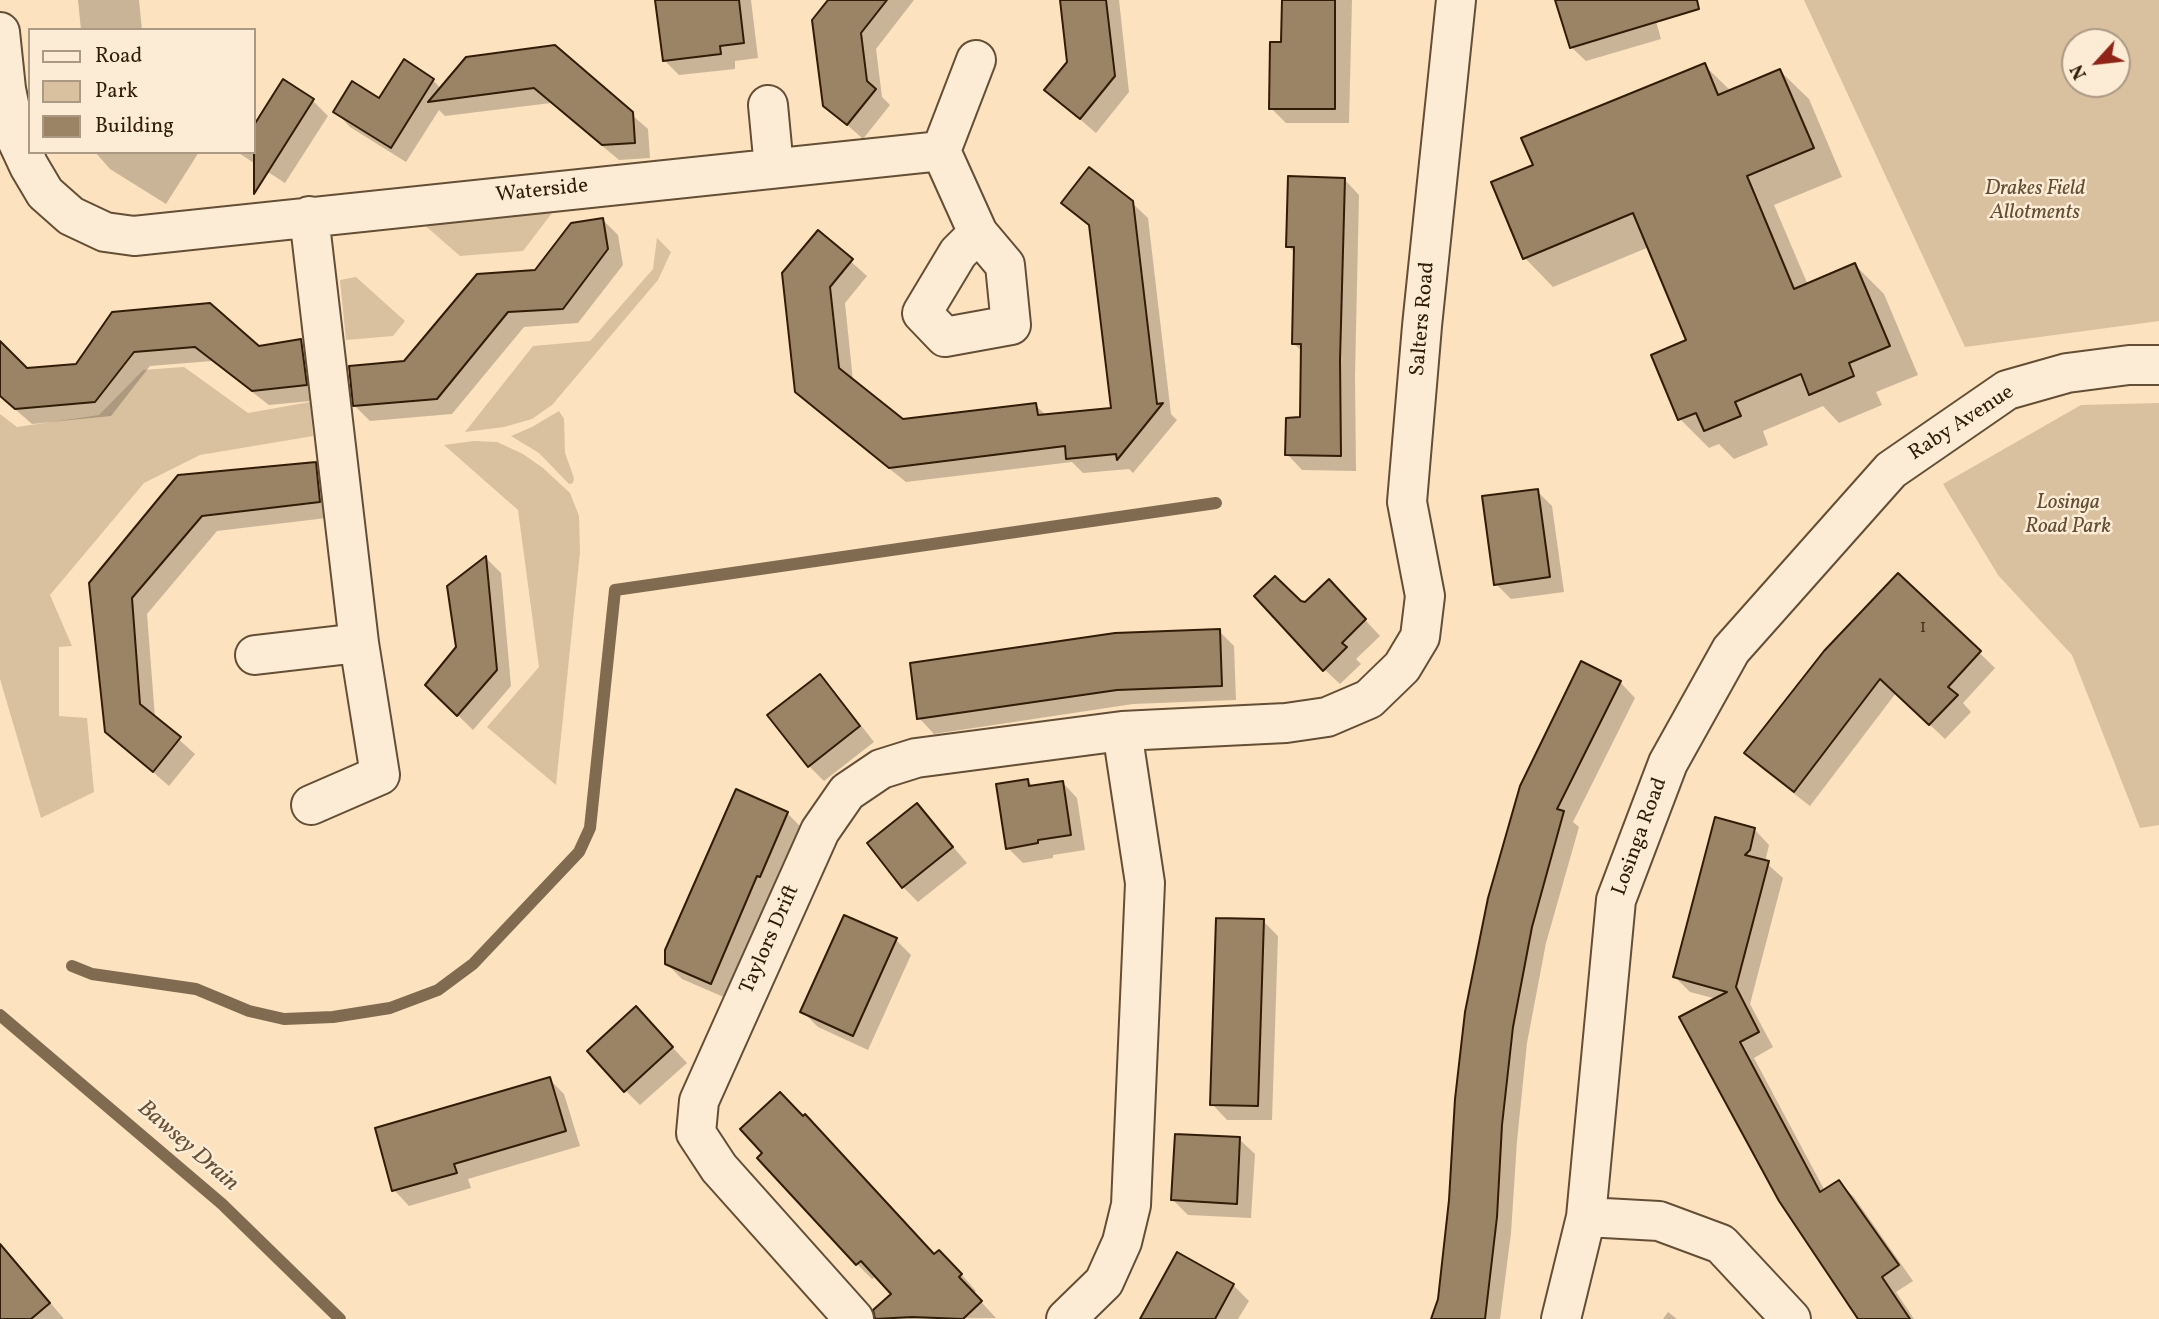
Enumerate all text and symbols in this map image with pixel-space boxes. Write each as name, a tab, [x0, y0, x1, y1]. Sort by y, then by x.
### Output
legend	[28, 28, 256, 154]
north arrow	[2061, 28, 2131, 98]
text: Road	[95, 42, 142, 71]
text: N	[2064, 60, 2094, 84]
text: Park	[95, 77, 138, 106]
text: Building	[95, 112, 174, 141]
street label: Waterside	[495, 175, 589, 209]
park label: Drakes Field Allotments	[1985, 177, 2085, 227]
street label: Salters Road	[1406, 261, 1442, 377]
street label: Raby Avenue	[1905, 381, 2019, 467]
park label: Losinga Road Park	[2025, 491, 2111, 541]
house number: 1	[1920, 618, 1926, 640]
street label: Losinga Road	[1608, 775, 1674, 899]
street label: Taylors Drift	[736, 882, 806, 998]
water label: Bawsey Drain	[131, 1096, 243, 1198]

